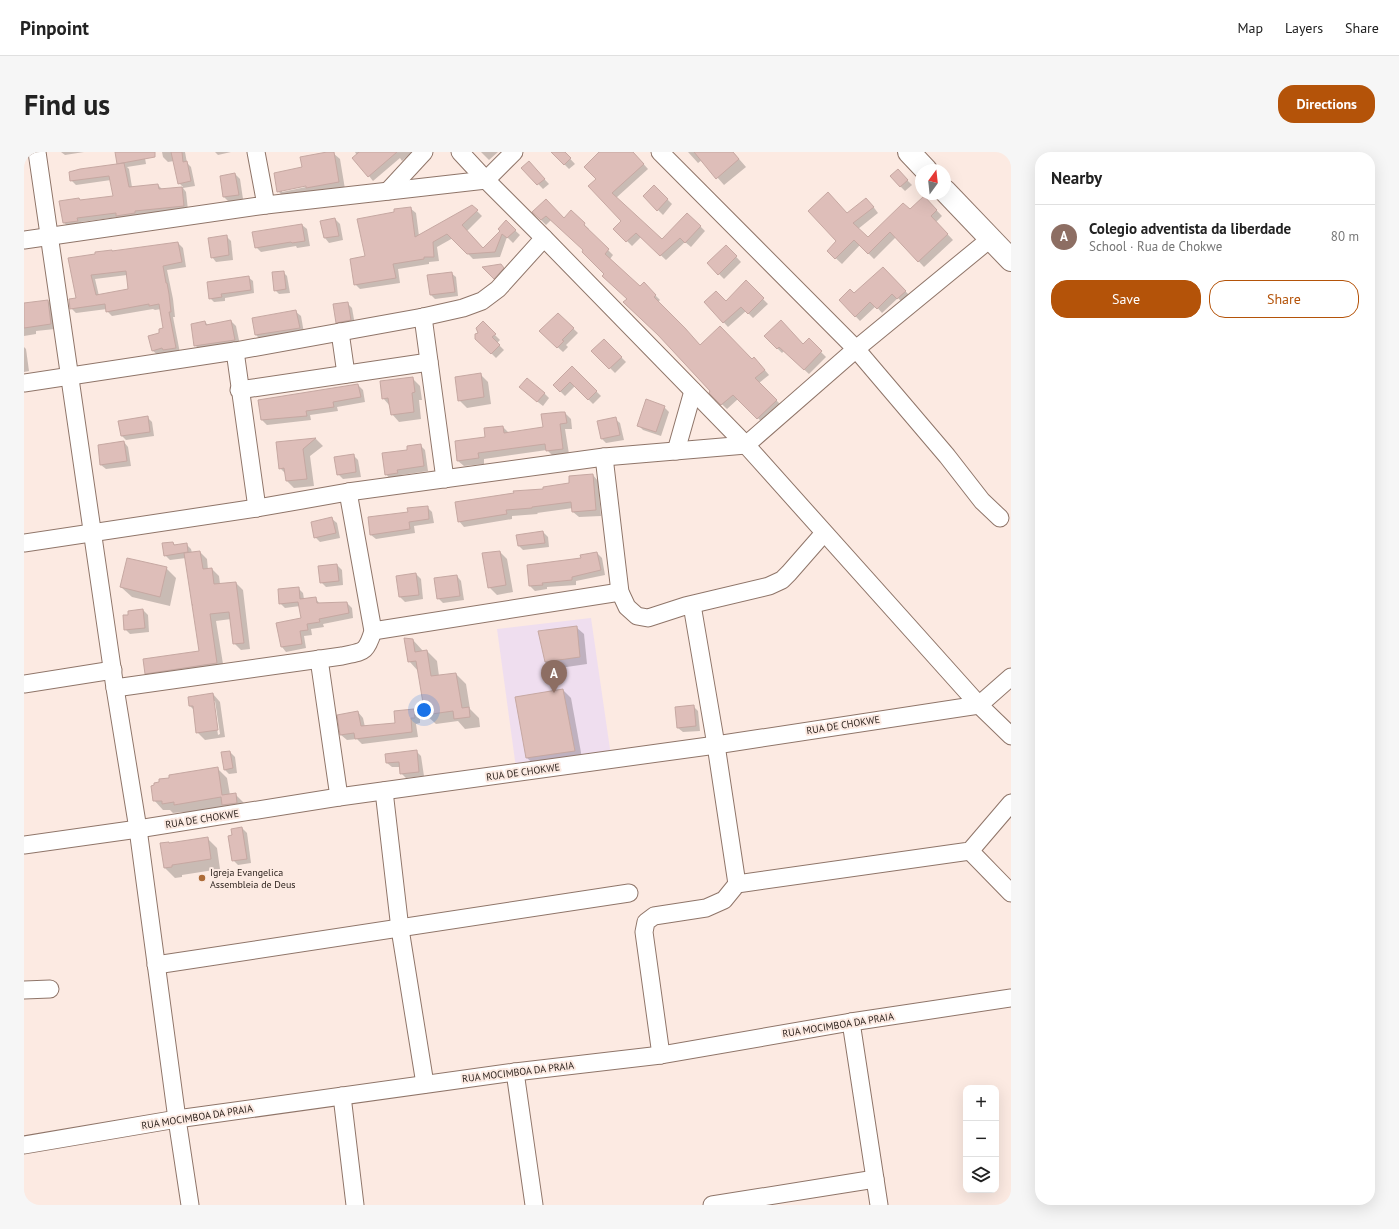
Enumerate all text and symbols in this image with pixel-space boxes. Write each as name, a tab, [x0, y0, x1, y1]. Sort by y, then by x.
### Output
text: Pinpoint	[20, 16, 89, 40]
text: Map	[1237, 19, 1263, 37]
text: Layers	[1285, 19, 1323, 37]
text: Share	[1345, 19, 1379, 37]
button: Directions	[1278, 85, 1375, 123]
text: Find us	[24, 86, 110, 123]
north arrow	[915, 164, 951, 200]
text: Nearby	[1051, 167, 1102, 189]
text: Colegio adventista da liberdade	[1089, 219, 1291, 238]
text: A	[1060, 228, 1068, 245]
text: 80 m	[1331, 228, 1359, 245]
text: School · Rua de Chokwe	[1089, 238, 1222, 255]
button: Save	[1051, 280, 1201, 318]
button: Share	[1209, 280, 1359, 318]
pin: A	[541, 660, 567, 693]
your location	[414, 700, 434, 720]
street label: RUA DE CHOKWE	[805, 713, 881, 737]
street label: RUA DE CHOKWE	[485, 760, 561, 784]
street label: RUA DE CHOKWE	[164, 807, 240, 831]
place label: Igreja Evangelica Assembleia de Deus	[210, 866, 296, 891]
marker: Igreja Evangelica Assembleia de Deus	[197, 873, 207, 883]
street label: RUA MOCIMBOA DA PRAIA	[781, 1010, 895, 1040]
street label: RUA MOCIMBOA DA PRAIA	[461, 1059, 575, 1085]
map controls	[963, 1085, 999, 1193]
button: +	[963, 1085, 999, 1121]
street label: RUA MOCIMBOA DA PRAIA	[140, 1102, 254, 1132]
button: −	[963, 1121, 999, 1157]
button: layers	[963, 1157, 999, 1193]

